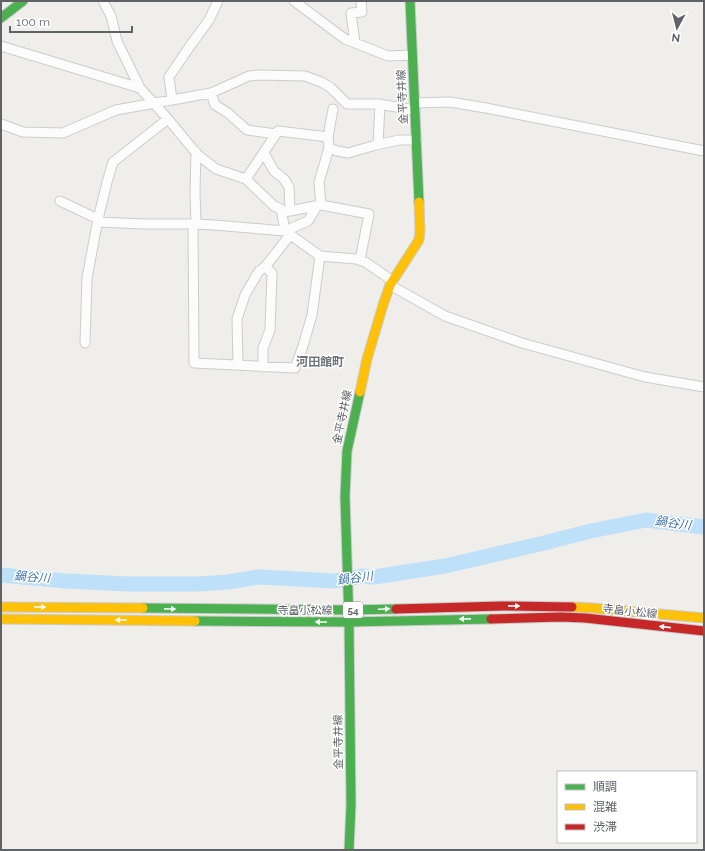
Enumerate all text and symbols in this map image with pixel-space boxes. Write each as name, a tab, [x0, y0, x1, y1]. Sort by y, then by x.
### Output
scale bar	[10, 8, 132, 34]
north arrow	[657, 8, 697, 48]
text: 100 m	[16, 15, 50, 29]
text: N	[671, 30, 681, 44]
street label: 金平寺井線	[395, 69, 410, 125]
district label: 河田館町	[296, 355, 344, 369]
street label: 金平寺井線	[330, 389, 355, 445]
water label: 鍋谷川	[654, 514, 694, 533]
water label: 鍋谷川	[14, 569, 52, 585]
water label: 鍋谷川	[336, 569, 376, 587]
road number: 54	[343, 602, 363, 618]
street label: 寺畠小松線	[602, 602, 658, 621]
one-way arrow	[508, 603, 521, 609]
one-way arrow	[34, 604, 47, 610]
street label: 寺畠小松線	[278, 604, 333, 617]
one-way arrow	[164, 606, 177, 612]
one-way arrow	[378, 606, 390, 613]
one-way arrow	[458, 616, 471, 622]
one-way arrow	[115, 617, 127, 624]
one-way arrow	[314, 619, 327, 625]
one-way arrow	[659, 624, 671, 630]
street label: 金平寺井線	[332, 714, 345, 770]
legend	[557, 771, 697, 843]
text: 順調	[593, 780, 617, 794]
text: 混雑	[593, 800, 617, 814]
text: 渋滞	[593, 820, 617, 834]

